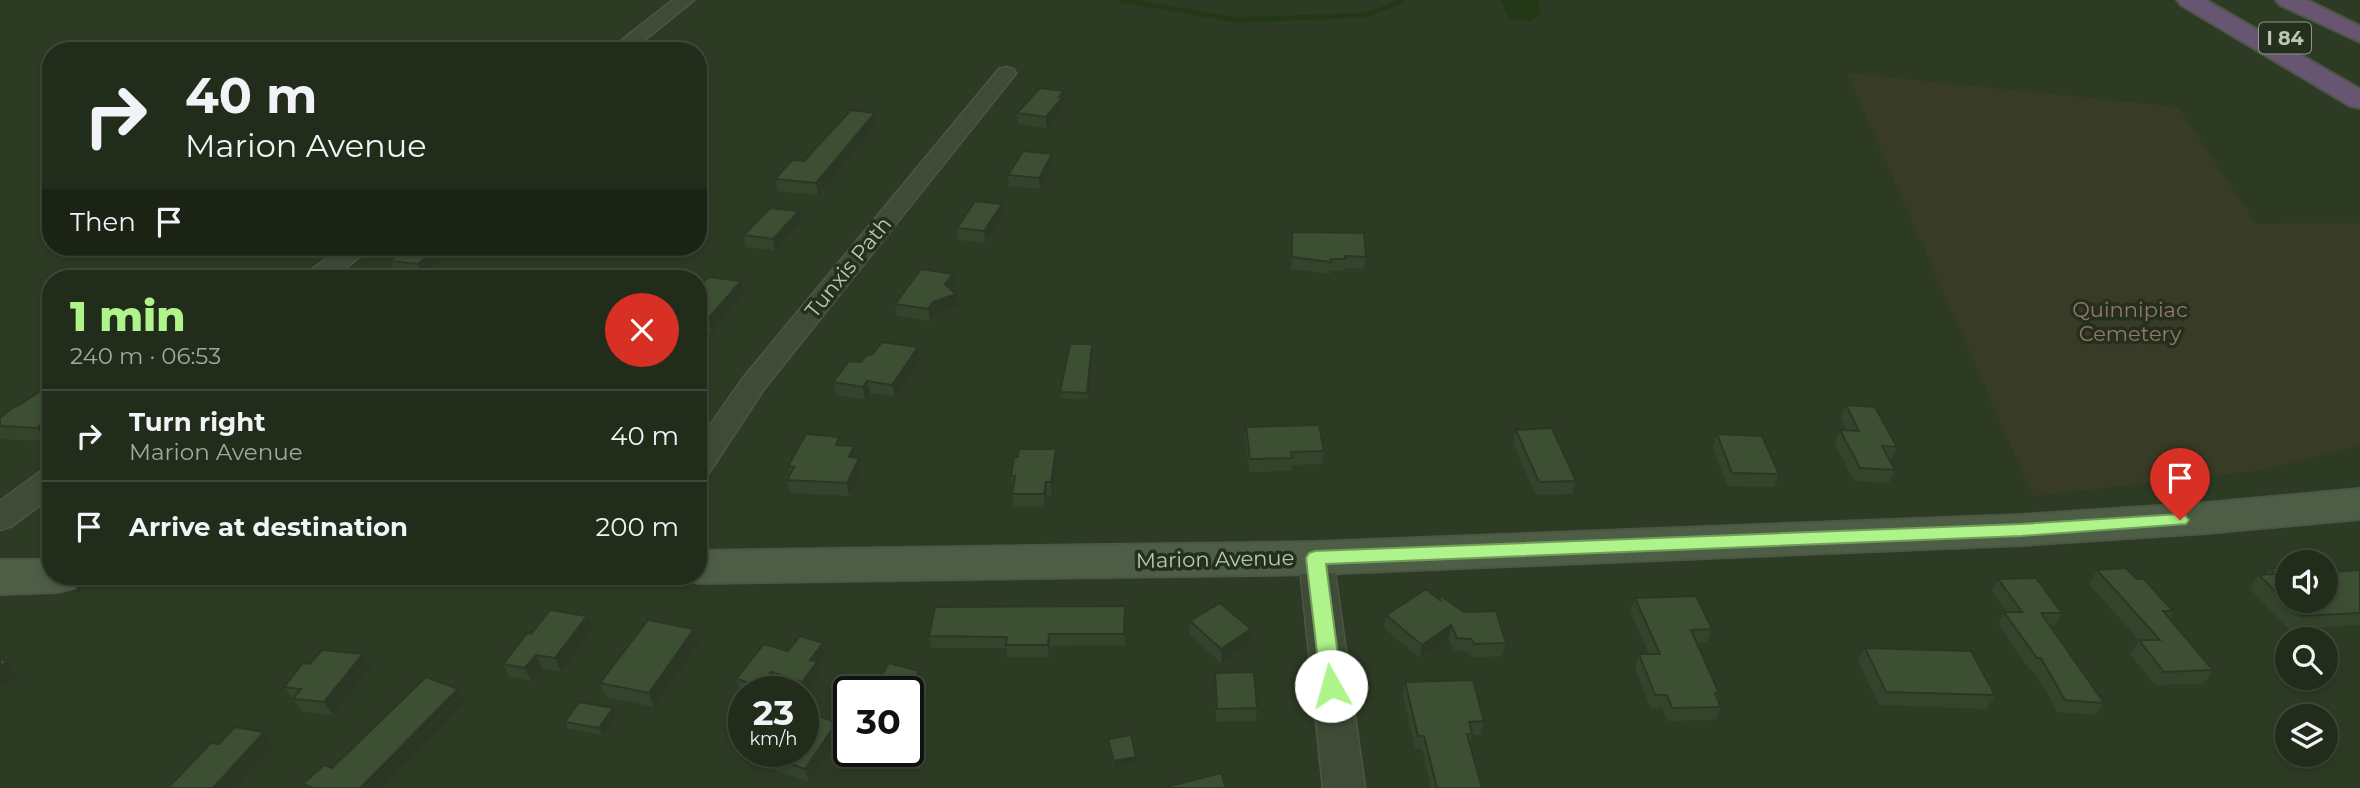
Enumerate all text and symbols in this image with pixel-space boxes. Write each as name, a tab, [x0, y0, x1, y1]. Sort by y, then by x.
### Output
road number: I 84	[2259, 22, 2311, 54]
text: 40 m	[185, 66, 317, 125]
icon: right	[70, 70, 161, 161]
text: Marion Avenue	[185, 126, 426, 165]
icon: arrive	[150, 203, 188, 241]
text: Then	[70, 206, 136, 238]
street label: Tunxis Path	[800, 212, 896, 322]
text: 1 min	[70, 290, 186, 342]
button: close	[605, 293, 679, 367]
park label: Quinnipiac Cemetery	[2072, 297, 2188, 346]
text: 240 m · 06:53	[70, 342, 221, 370]
text: Turn right	[129, 406, 265, 438]
icon: right	[70, 417, 108, 455]
text: 40 m	[610, 420, 679, 452]
text: Marion Avenue	[129, 438, 303, 466]
pin	[2150, 448, 2210, 520]
icon: arrive	[2161, 459, 2199, 497]
icon: arrive	[70, 508, 108, 546]
text: Arrive at destination	[129, 511, 408, 543]
text: 200 m	[595, 511, 679, 543]
street label: Marion Avenue	[1136, 545, 1294, 573]
map controls	[2275, 550, 2338, 767]
button: sound	[2275, 550, 2338, 613]
button: search	[2275, 627, 2338, 690]
position arrow	[1294, 649, 1368, 723]
speed limit sign: 30	[833, 676, 924, 767]
text: 23	[753, 691, 794, 734]
button: layers	[2275, 704, 2338, 767]
text: km/h	[749, 728, 798, 750]

